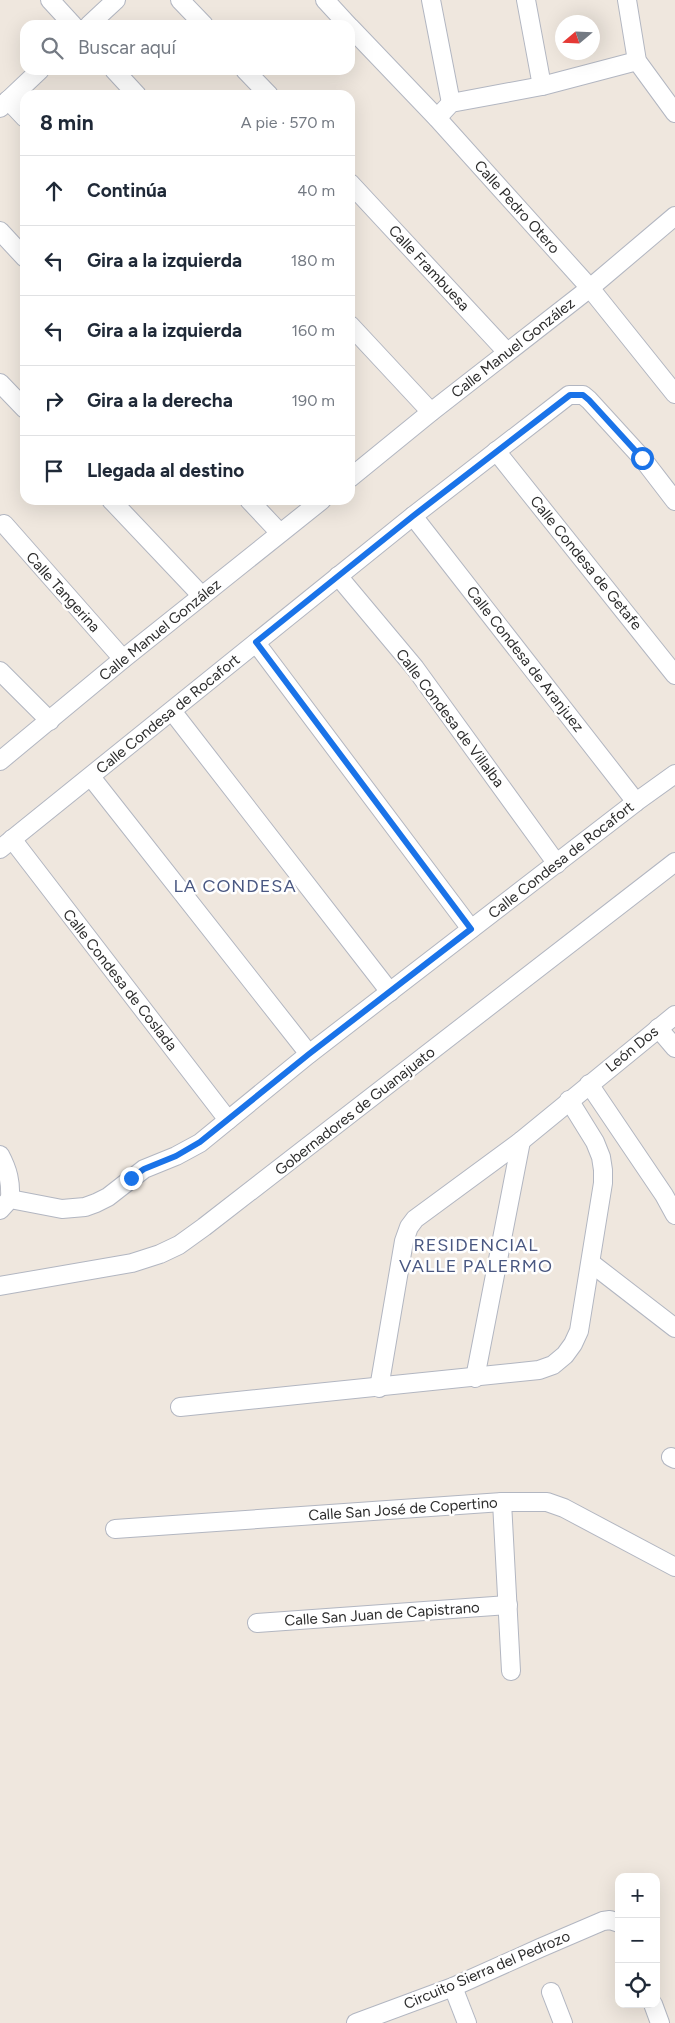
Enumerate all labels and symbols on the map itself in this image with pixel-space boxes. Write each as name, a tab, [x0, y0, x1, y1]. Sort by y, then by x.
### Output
north arrow	[555, 15, 600, 60]
street label: Calle Pedro Otero	[470, 157, 564, 258]
street label: Calle Frambuesa	[385, 221, 473, 315]
street label: Calle Manuel González	[448, 294, 578, 402]
route start	[631, 447, 654, 470]
street label: Calle Condesa de Getafe	[526, 492, 646, 634]
street label: Calle Tangerina	[22, 548, 104, 636]
street label: Calle Manuel González	[95, 575, 225, 685]
street label: Calle Condesa de Aranjuez	[462, 583, 588, 735]
street label: Calle Condesa de Villalba	[392, 645, 508, 791]
street label: Calle Condesa de Rocafort	[93, 650, 244, 778]
street label: Calle Condesa de Rocafort	[485, 797, 638, 922]
district label: LA CONDESA	[173, 875, 297, 897]
street label: Calle Condesa de Coslada	[59, 906, 181, 1054]
street label: León Dos	[602, 1022, 662, 1076]
street label: Gobernadores de Guanajuato	[271, 1043, 439, 1179]
route end	[120, 1167, 143, 1190]
district label: RESIDENCIAL VALLE PALERMO	[399, 1234, 553, 1277]
street label: Calle San José de Copertino	[308, 1493, 499, 1525]
street label: Calle San Juan de Capistrano	[284, 1598, 481, 1630]
street label: Circuito Sierra del Pedrozo	[401, 1927, 573, 2013]

